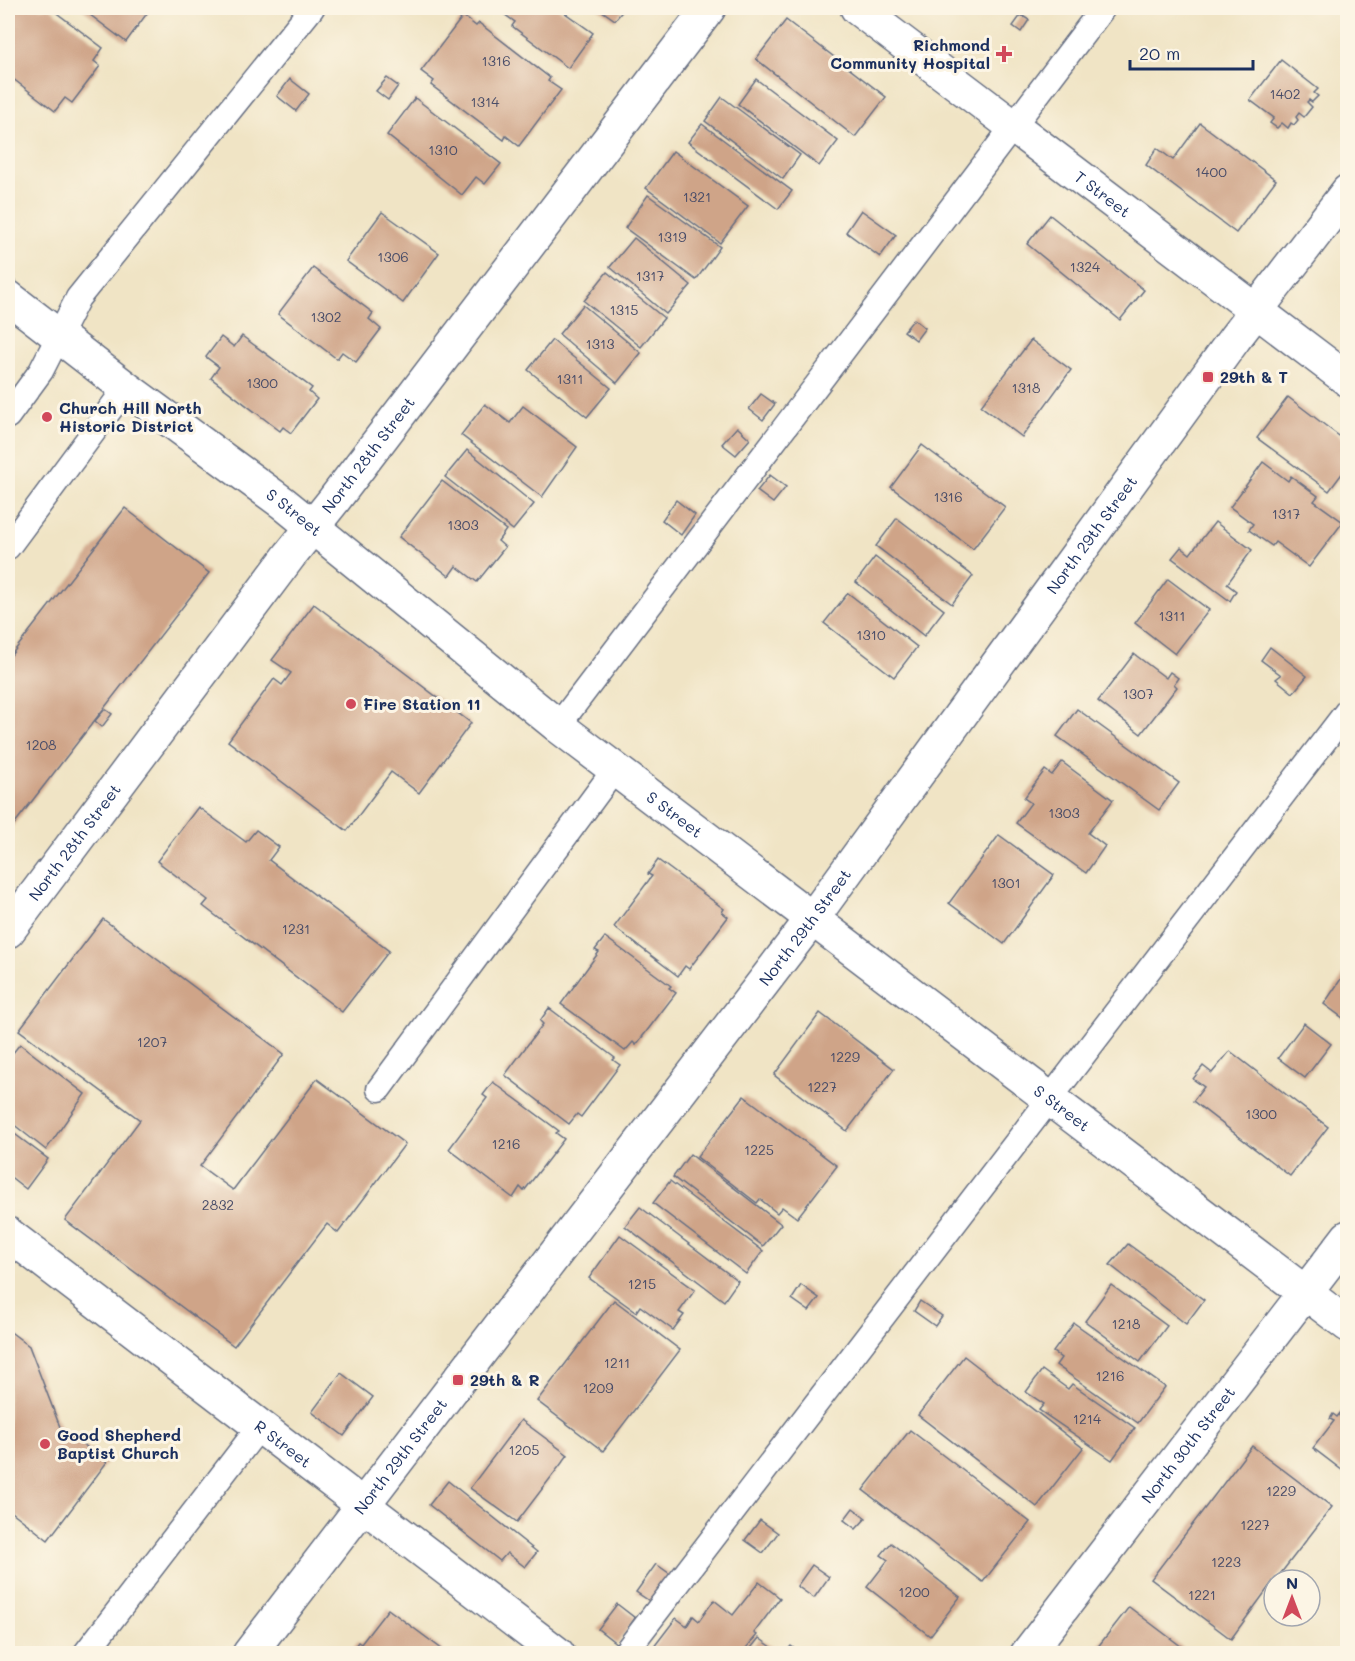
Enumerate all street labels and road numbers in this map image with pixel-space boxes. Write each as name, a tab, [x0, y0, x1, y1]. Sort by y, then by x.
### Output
street label: T Street	[1071, 166, 1135, 222]
street label: North 28th Street	[317, 392, 419, 517]
street label: North 29th Street	[1041, 471, 1141, 598]
street label: S Street	[262, 483, 326, 540]
street label: North 28th Street	[23, 779, 125, 905]
street label: S Street	[643, 786, 707, 842]
street label: North 29th Street	[754, 864, 855, 990]
street label: S Street	[1030, 1080, 1094, 1136]
street label: North 30th Street	[1136, 1382, 1239, 1507]
street label: North 29th Street	[349, 1394, 451, 1518]
street label: R Street	[251, 1415, 316, 1472]

